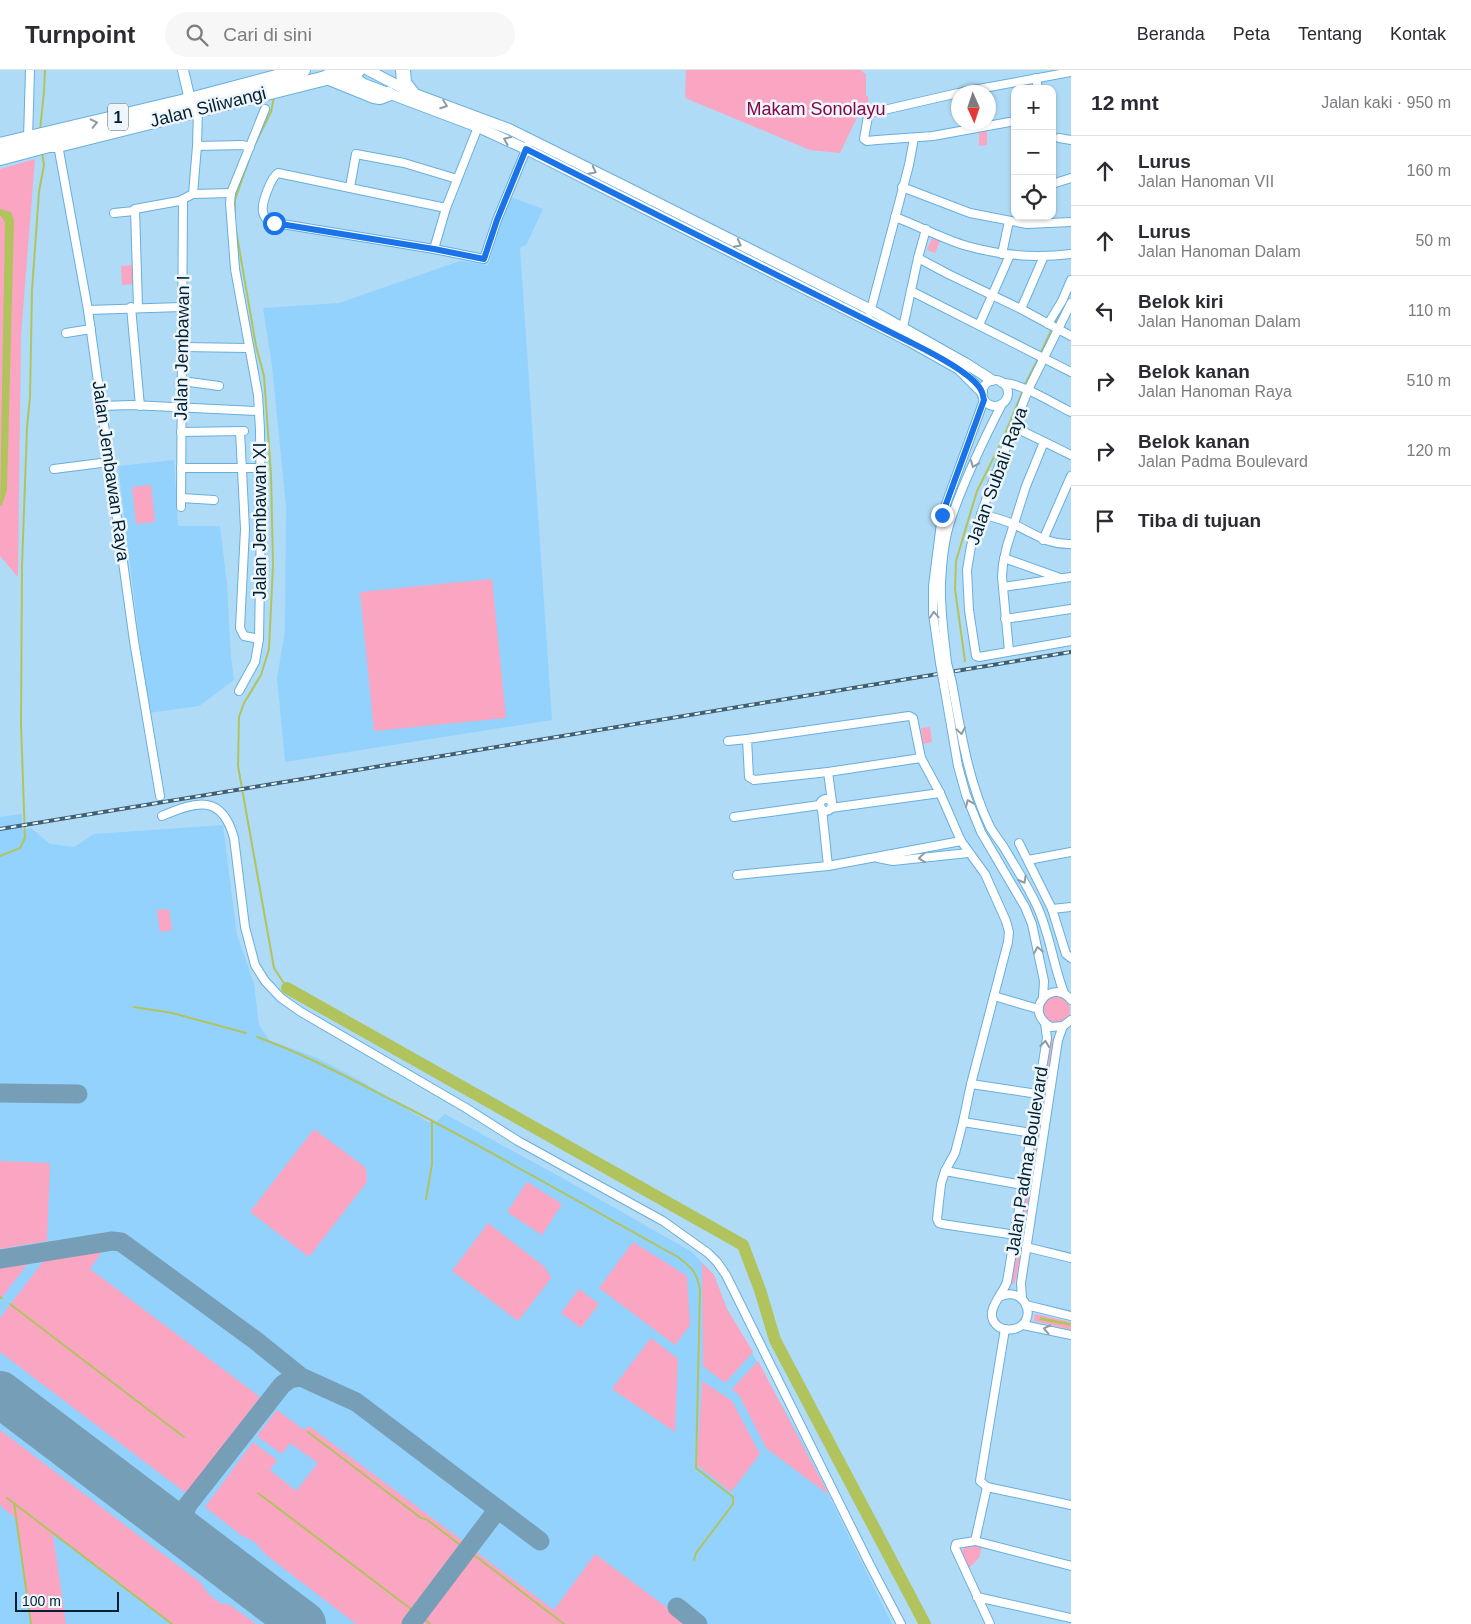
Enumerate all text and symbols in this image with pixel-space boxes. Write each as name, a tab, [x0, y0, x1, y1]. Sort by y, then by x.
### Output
search box	[165, 12, 515, 57]
text: Turnpoint	[25, 21, 135, 48]
icon: search	[183, 21, 211, 49]
text: Cari di sini	[223, 24, 312, 45]
text: Beranda	[1137, 24, 1205, 44]
text: Peta	[1233, 24, 1270, 44]
text: Tentang	[1298, 24, 1362, 44]
text: Kontak	[1390, 24, 1446, 44]
street label: Jalan Siliwangi	[148, 83, 268, 131]
north arrow	[951, 85, 996, 130]
map controls	[1011, 85, 1056, 220]
button: +	[1011, 85, 1056, 130]
text: 12 mnt	[1091, 91, 1159, 114]
text: Jalan kaki · 950 m	[1321, 94, 1451, 111]
one-way arrow	[439, 99, 448, 109]
park label: Makam Sonolayu	[746, 99, 886, 119]
road number: 1	[108, 104, 128, 131]
one-way arrow	[90, 118, 99, 129]
button: −	[1011, 130, 1056, 175]
one-way arrow	[503, 136, 512, 146]
text: Lurus	[1138, 151, 1191, 172]
icon: ahead	[1091, 157, 1119, 185]
text: 160 m	[1407, 162, 1451, 179]
one-way arrow	[587, 164, 596, 174]
text: Jalan Hanoman VII	[1138, 173, 1274, 190]
button: locate	[1011, 175, 1056, 220]
route start	[263, 212, 286, 235]
text: Lurus	[1138, 221, 1191, 242]
icon: ahead	[1091, 227, 1119, 255]
text: 50 m	[1415, 232, 1451, 249]
one-way arrow	[733, 237, 742, 248]
text: Jalan Hanoman Dalam	[1138, 243, 1301, 260]
street label: Jalan Jembawan I	[171, 275, 193, 421]
text: Belok kiri	[1138, 291, 1224, 312]
icon: left	[1091, 297, 1119, 325]
text: 110 m	[1408, 302, 1451, 319]
text: Jalan Hanoman Dalam	[1138, 313, 1301, 330]
text: Belok kanan	[1138, 361, 1250, 382]
icon: right	[1091, 367, 1119, 395]
text: 510 m	[1407, 372, 1451, 389]
street label: Jalan Jembawan Raya	[88, 379, 134, 564]
text: Jalan Hanoman Raya	[1138, 383, 1292, 400]
street label: Jalan Subali Raya	[963, 403, 1032, 548]
text: Belok kanan	[1138, 431, 1250, 452]
icon: right	[1091, 437, 1119, 465]
street label: Jalan Jembawan XI	[250, 442, 270, 600]
text: 120 m	[1407, 442, 1451, 459]
text: Jalan Padma Boulevard	[1138, 453, 1308, 470]
one-way arrow	[969, 459, 980, 468]
route end	[931, 504, 954, 527]
icon: arrive	[1091, 507, 1119, 535]
text: Tiba di tujuan	[1138, 510, 1261, 531]
one-way arrow	[929, 611, 940, 619]
one-way arrow	[955, 727, 965, 736]
one-way arrow	[965, 799, 976, 808]
one-way arrow	[918, 852, 926, 863]
one-way arrow	[1017, 874, 1027, 883]
one-way arrow	[1033, 945, 1044, 954]
one-way arrow	[1040, 1039, 1051, 1047]
street label: Jalan Padma Boulevard	[1002, 1065, 1052, 1257]
one-way arrow	[1043, 1324, 1051, 1335]
scale bar	[15, 1589, 119, 1612]
text: 100 m	[22, 1593, 61, 1609]

